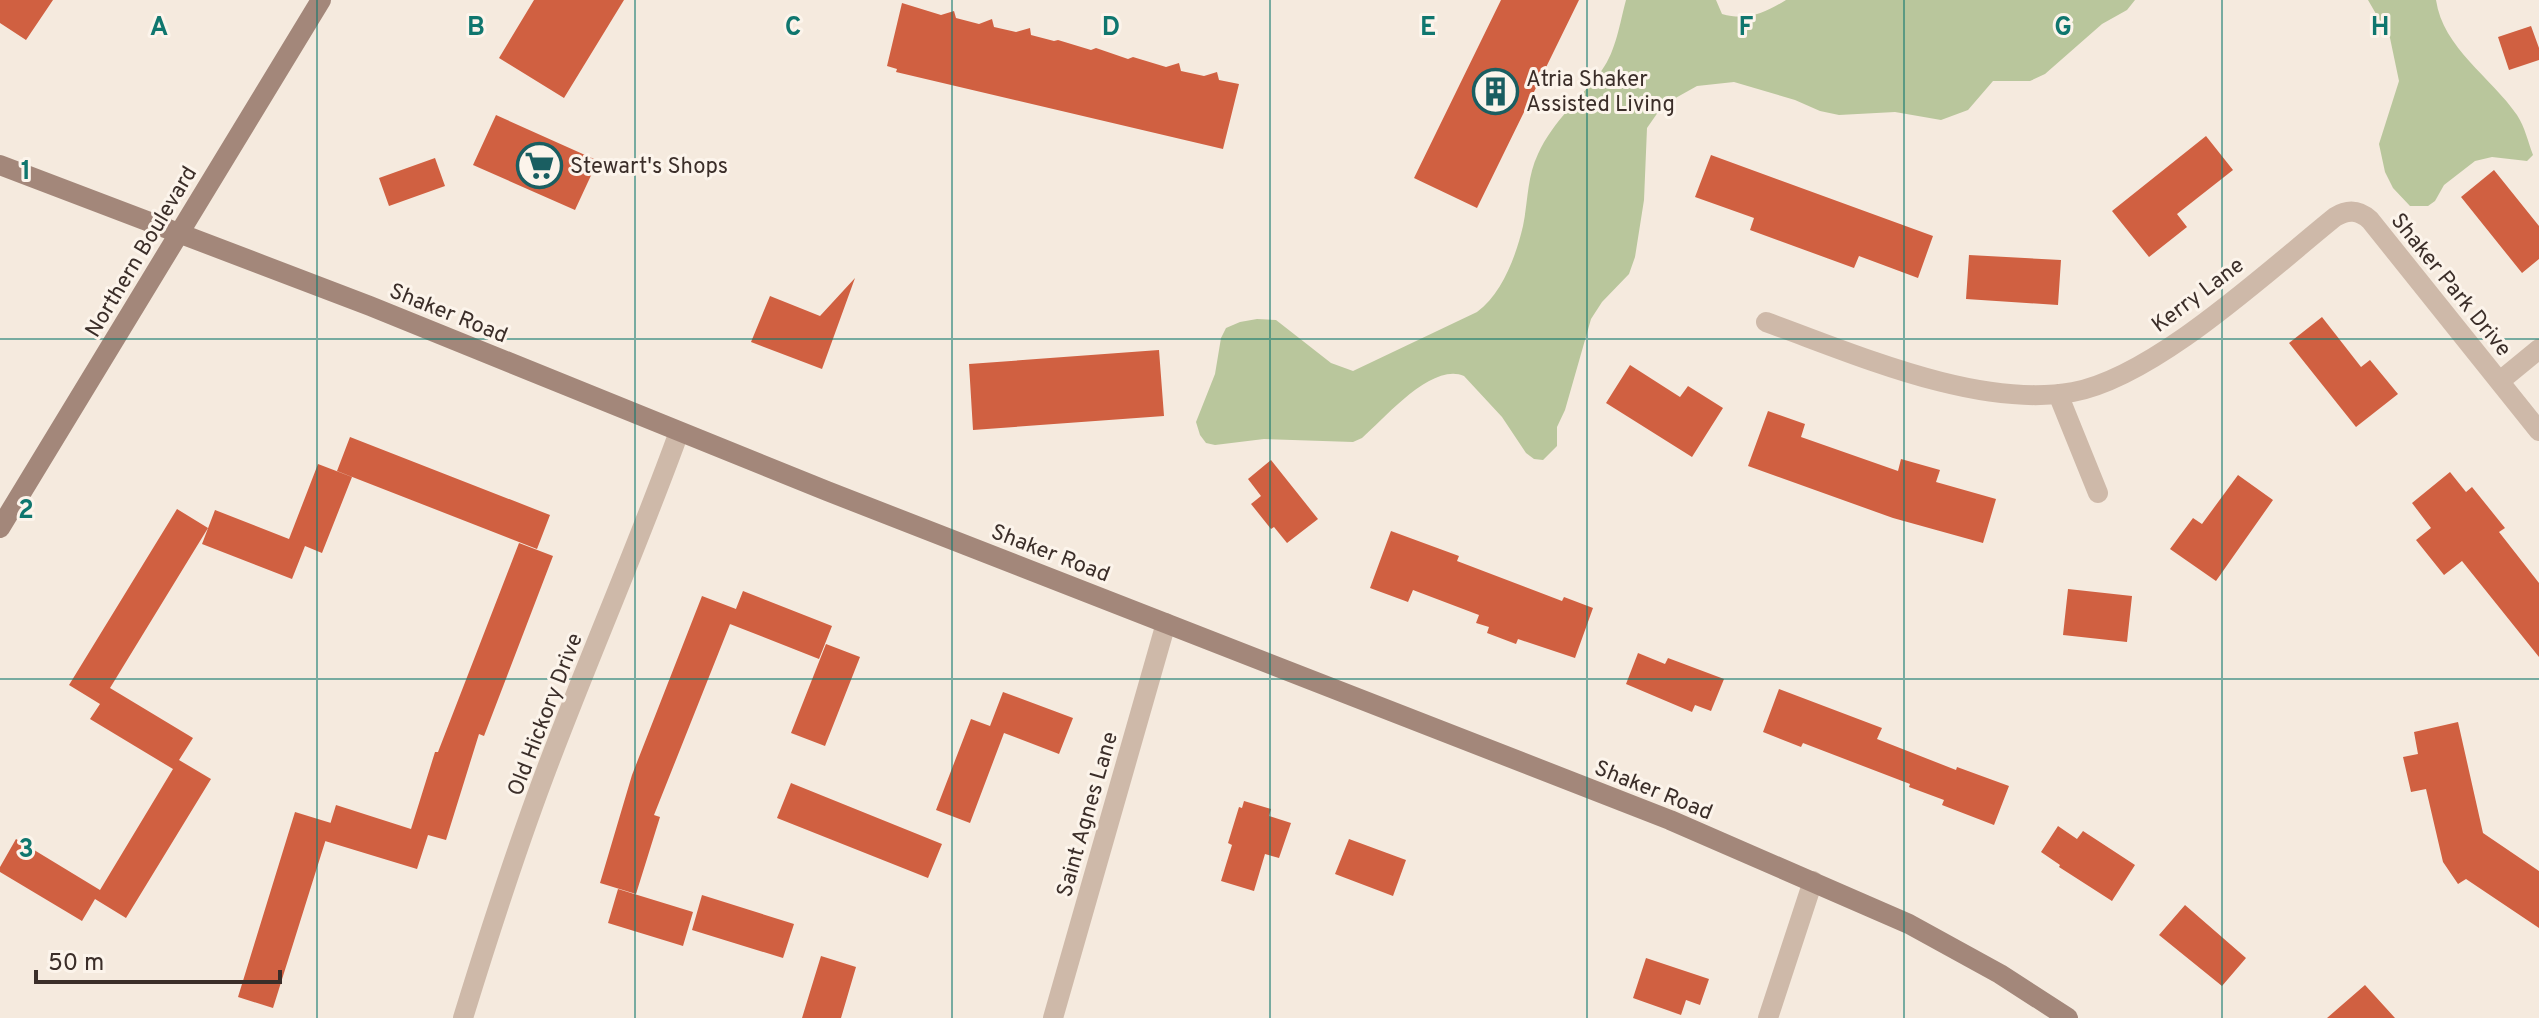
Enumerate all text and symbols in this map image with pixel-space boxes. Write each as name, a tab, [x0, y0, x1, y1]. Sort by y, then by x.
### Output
text: A	[150, 12, 168, 45]
text: B	[467, 12, 485, 45]
text: C	[785, 12, 801, 45]
text: D	[1102, 12, 1120, 45]
text: E	[1420, 12, 1436, 45]
text: F	[1739, 12, 1754, 45]
text: G	[2054, 12, 2072, 45]
text: H	[2371, 12, 2389, 45]
building icon: Atria Shaker Assisted Living	[1471, 67, 1519, 115]
place label: Atria Shaker Assisted Living	[1526, 67, 1675, 119]
supermarket icon: Stewart's Shops	[515, 141, 563, 189]
place label: Stewart's Shops	[570, 154, 728, 181]
text: 1	[21, 156, 31, 189]
street label: Northern Boulevard	[80, 162, 204, 343]
street label: Shaker Park Drive	[2384, 208, 2516, 363]
street label: Kerry Lane	[2147, 252, 2250, 340]
street label: Shaker Road	[385, 278, 511, 350]
text: 2	[18, 495, 34, 528]
street label: Shaker Road	[987, 519, 1113, 589]
street label: Old Hickory Drive	[503, 630, 590, 800]
street label: Saint Agnes Lane	[1052, 729, 1125, 901]
street label: Shaker Road	[1590, 755, 1716, 827]
text: 3	[18, 834, 34, 867]
scale bar	[36, 934, 280, 984]
text: 50 m	[48, 949, 104, 979]

